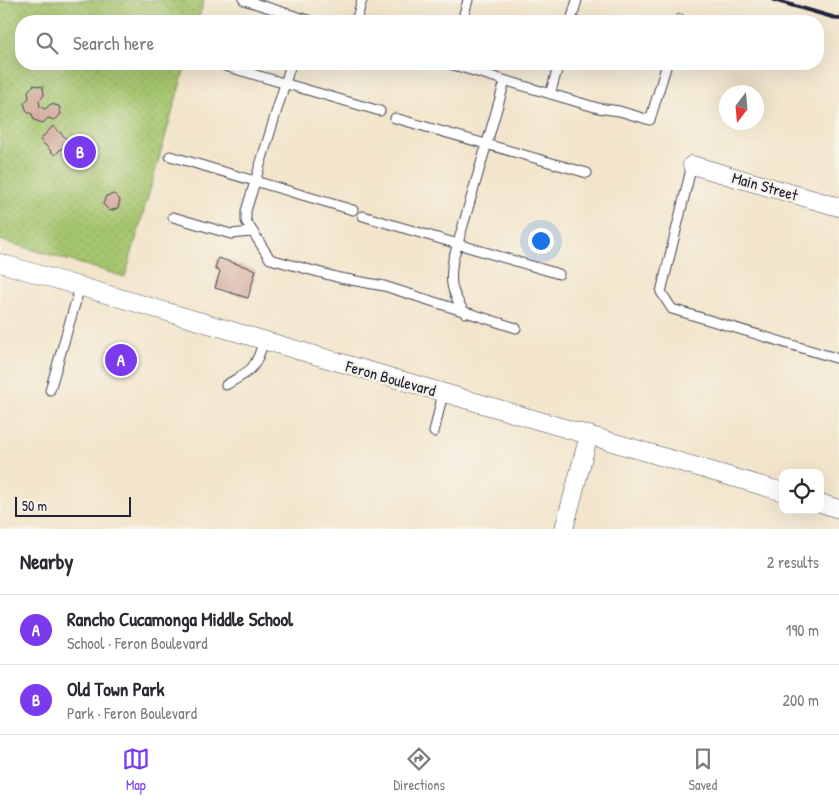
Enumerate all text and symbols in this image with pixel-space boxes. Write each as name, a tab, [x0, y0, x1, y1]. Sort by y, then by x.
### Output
search box	[15, 15, 824, 70]
icon: search	[33, 29, 61, 57]
text: Search here	[73, 30, 154, 56]
north arrow	[719, 85, 764, 130]
pin: B	[64, 133, 96, 171]
street label: Main Street	[730, 166, 801, 206]
your location	[528, 228, 554, 254]
pin: A	[105, 341, 137, 379]
street label: Feron Boulevard	[343, 354, 439, 401]
map controls	[779, 469, 824, 514]
button: locate	[779, 469, 824, 514]
scale bar	[15, 494, 131, 517]
text: 50 m	[22, 496, 47, 515]
text: Nearby	[20, 547, 73, 576]
text: 2 results	[767, 551, 819, 573]
text: Rancho Cucamonga Middle School	[67, 606, 293, 632]
text: A	[32, 619, 40, 641]
text: 190 m	[786, 619, 819, 641]
text: School · Feron Boulevard	[67, 632, 208, 654]
text: Old Town Park	[67, 676, 165, 702]
text: B	[32, 689, 40, 711]
text: 200 m	[783, 689, 819, 711]
text: Park · Feron Boulevard	[67, 702, 197, 724]
tab: Map	[122, 745, 150, 794]
tab: Directions	[393, 745, 445, 794]
tab: Saved	[689, 745, 717, 794]

